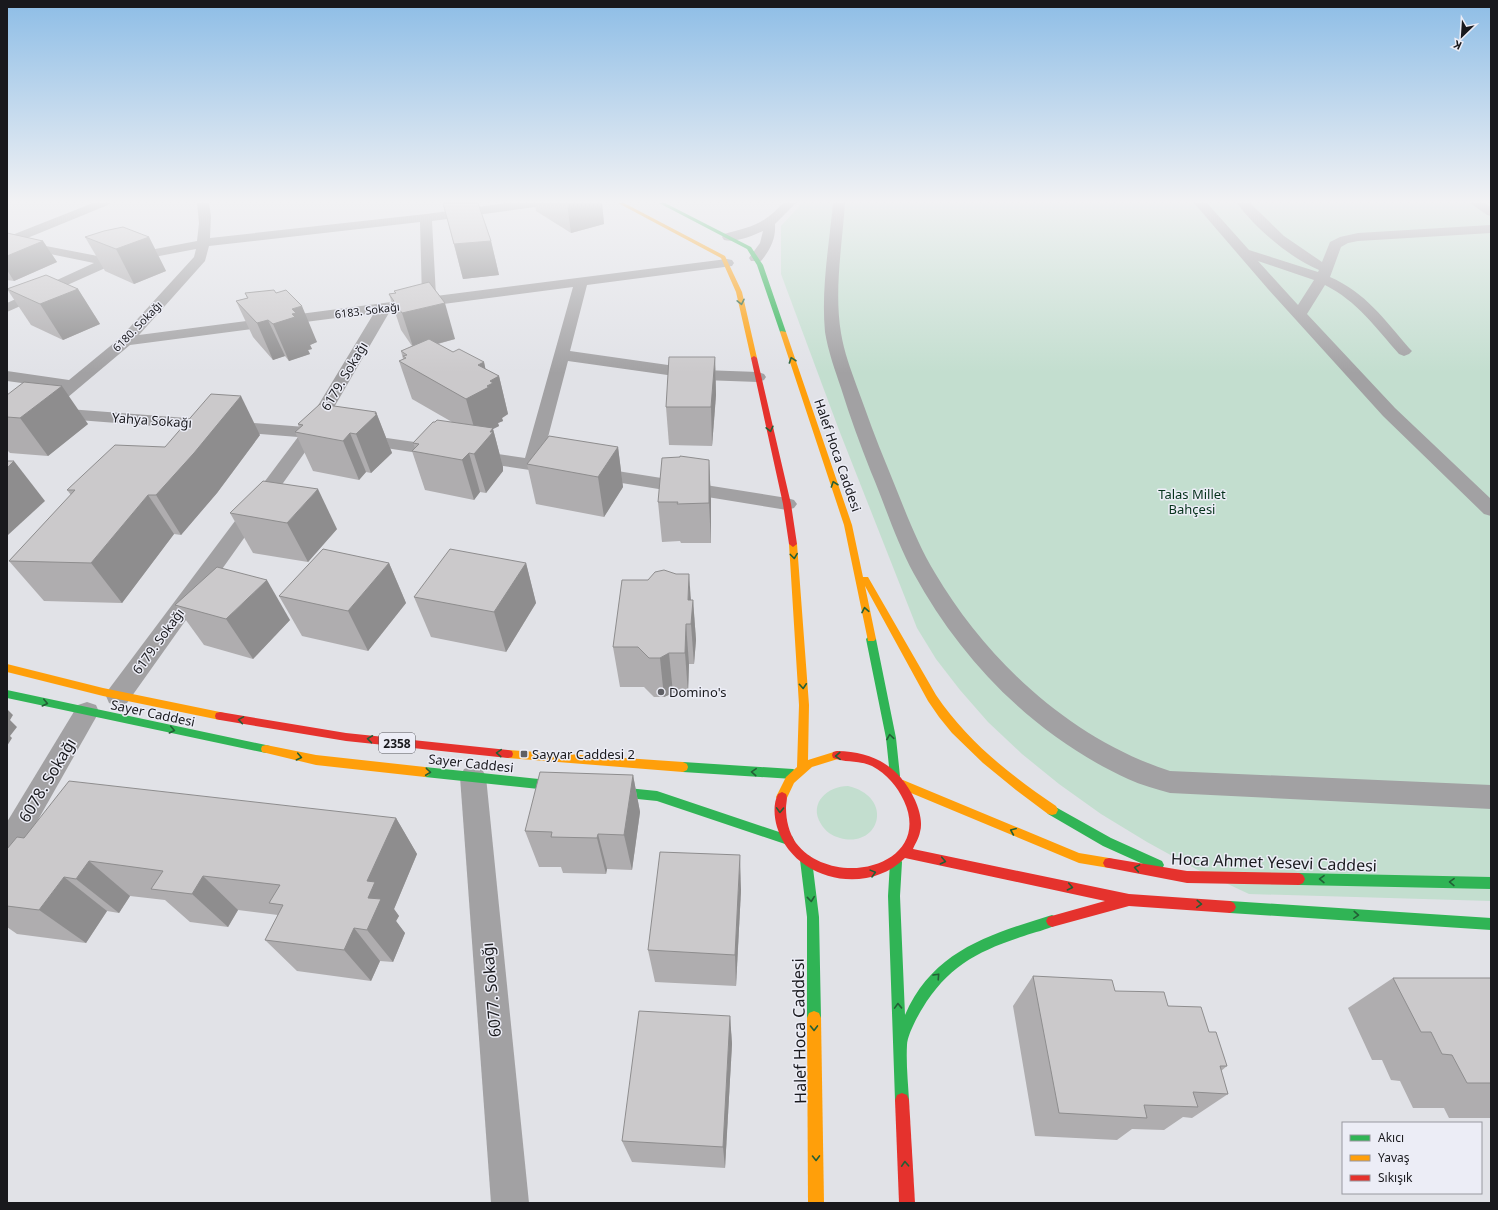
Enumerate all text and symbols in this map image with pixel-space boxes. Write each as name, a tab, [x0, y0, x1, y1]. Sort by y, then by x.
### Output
north arrow	[1442, 16, 1482, 56]
text: K	[1450, 37, 1464, 54]
street label: 6180. Sokağı	[109, 297, 165, 355]
street label: 6183. Sokağı	[334, 299, 400, 321]
one-way arrow	[737, 299, 745, 305]
street label: 6179. Sokağı	[316, 338, 372, 414]
one-way arrow	[789, 357, 797, 364]
street label: Halef Hoca Caddesi	[810, 396, 866, 514]
street label: Yahya Sokağı	[112, 408, 192, 432]
one-way arrow	[765, 426, 773, 432]
one-way arrow	[830, 480, 839, 487]
park label: Talas Millet Bahçesi	[1158, 485, 1226, 518]
one-way arrow	[789, 553, 798, 560]
street label: 6179. Sokağı	[128, 604, 188, 678]
one-way arrow	[861, 607, 869, 613]
place label: Domino's	[669, 683, 726, 701]
one-way arrow	[799, 683, 808, 689]
marker: Domino's	[656, 687, 666, 697]
street label: Sayer Caddesi	[109, 695, 197, 731]
one-way arrow	[42, 699, 48, 707]
one-way arrow	[238, 716, 244, 725]
one-way arrow	[169, 725, 175, 734]
road number: 2358	[379, 733, 415, 753]
street label: 6078. Sokağı	[13, 734, 81, 826]
one-way arrow	[886, 734, 895, 740]
one-way arrow	[367, 735, 373, 744]
place label: Sayyar Caddesi 2	[532, 745, 635, 763]
one-way arrow	[496, 748, 502, 757]
marker: Sayyar Caddesi 2	[519, 749, 529, 759]
street label: Sayer Caddesi	[428, 750, 514, 776]
one-way arrow	[835, 751, 841, 760]
one-way arrow	[296, 752, 303, 760]
one-way arrow	[425, 767, 432, 776]
one-way arrow	[751, 767, 757, 776]
one-way arrow	[775, 807, 784, 813]
one-way arrow	[1010, 827, 1017, 835]
street label: Hoca Ahmet Yesevi Caddesi	[1171, 847, 1377, 877]
one-way arrow	[940, 856, 946, 864]
one-way arrow	[1134, 864, 1140, 873]
one-way arrow	[869, 869, 876, 878]
one-way arrow	[1319, 875, 1325, 884]
one-way arrow	[1449, 878, 1455, 886]
one-way arrow	[1067, 883, 1073, 891]
one-way arrow	[807, 896, 816, 902]
one-way arrow	[1196, 900, 1202, 909]
one-way arrow	[1353, 910, 1359, 919]
street label: 6077. Sokağı	[476, 942, 506, 1038]
street label: Halef Hoca Caddesi	[787, 958, 811, 1104]
one-way arrow	[932, 973, 940, 981]
one-way arrow	[893, 1003, 902, 1009]
one-way arrow	[810, 1025, 818, 1031]
legend	[1342, 1122, 1482, 1194]
text: Akıcı	[1378, 1129, 1404, 1146]
text: Yavaş	[1378, 1149, 1410, 1166]
one-way arrow	[812, 1155, 820, 1161]
one-way arrow	[901, 1161, 910, 1167]
text: Sıkışık	[1378, 1169, 1413, 1186]

